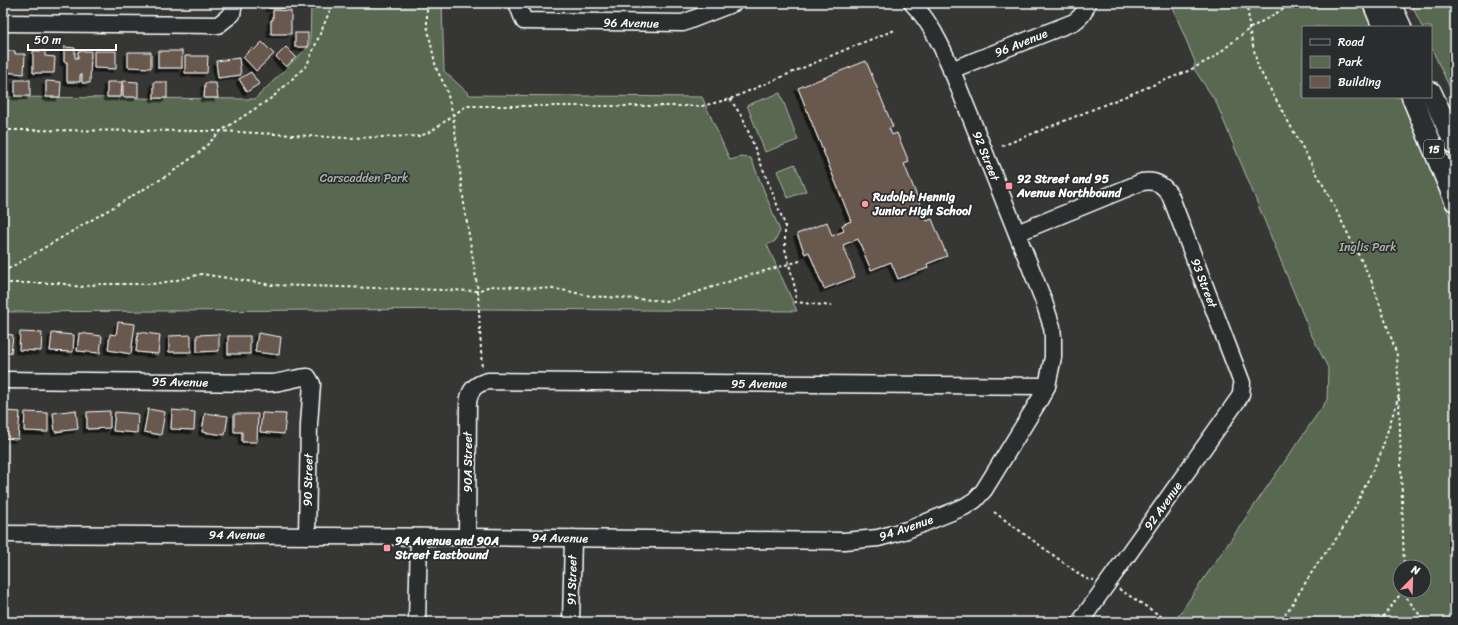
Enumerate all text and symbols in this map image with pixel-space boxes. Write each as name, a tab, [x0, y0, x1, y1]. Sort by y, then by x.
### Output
street label: 96 Avenue	[603, 12, 659, 34]
street label: 96 Avenue	[991, 22, 1051, 64]
scale bar	[28, 26, 116, 52]
legend	[1302, 26, 1432, 98]
text: 50 m	[34, 29, 61, 51]
text: Road	[1338, 31, 1365, 53]
text: Park	[1338, 51, 1363, 73]
text: Building	[1338, 71, 1381, 93]
street label: 92 Street	[966, 128, 1006, 185]
road number: 15	[1424, 140, 1444, 158]
park label: Carscadden Park	[320, 167, 409, 189]
place label: 92 Street and 95 Avenue Northbound	[1016, 168, 1123, 204]
marker: 92 Street and 95 Avenue Northbound	[1004, 181, 1014, 191]
place label: Rudolph Hennig Junior High School	[872, 186, 972, 222]
marker: Rudolph Hennig Junior High School	[860, 199, 870, 209]
park label: Inglis Park	[1338, 236, 1397, 258]
street label: 93 Street	[1184, 255, 1224, 312]
street label: 95 Avenue	[152, 371, 208, 393]
street label: 95 Avenue	[731, 373, 787, 395]
street label: 90A Street	[457, 430, 479, 492]
street label: 90 Street	[297, 452, 319, 507]
street label: 92 Avenue	[1138, 477, 1188, 535]
street label: 94 Avenue	[876, 508, 936, 548]
street label: 94 Avenue	[209, 524, 265, 546]
street label: 94 Avenue	[532, 527, 589, 549]
place label: 94 Avenue and 90A Street Eastbound	[394, 530, 499, 566]
marker: 94 Avenue and 90A Street Eastbound	[382, 543, 392, 553]
street label: 91 Street	[561, 553, 583, 605]
north arrow	[1392, 559, 1432, 599]
text: N	[1408, 560, 1423, 581]

